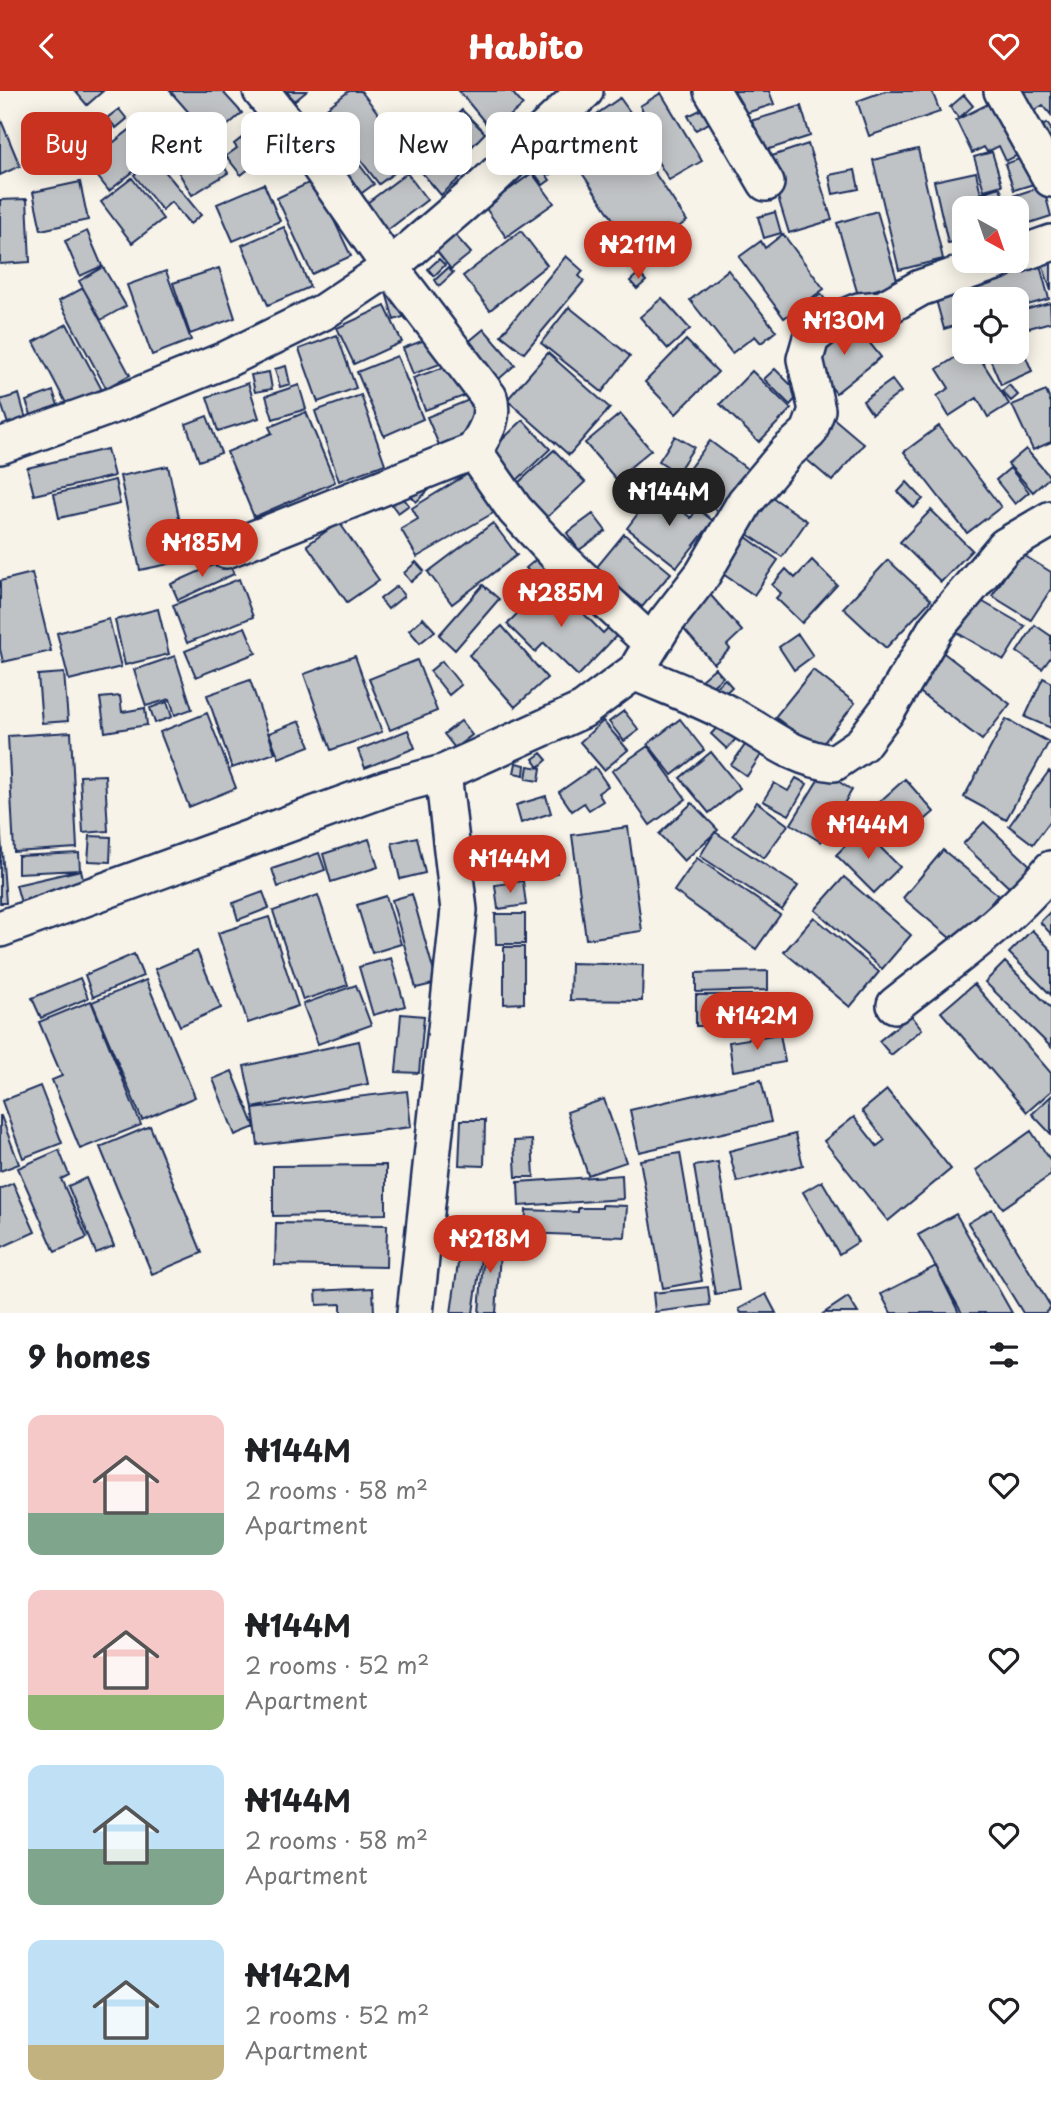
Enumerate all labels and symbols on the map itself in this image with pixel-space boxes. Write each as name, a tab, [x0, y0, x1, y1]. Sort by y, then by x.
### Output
north arrow	[952, 196, 1029, 273]
pin: ₦211M	[589, 221, 687, 281]
pin: ₦130M	[795, 297, 893, 357]
pin: ₦144M	[620, 469, 718, 528]
pin: ₦185M	[153, 519, 251, 579]
pin: ₦285M	[512, 569, 610, 629]
pin: ₦144M	[819, 801, 917, 861]
pin: ₦144M	[461, 835, 559, 895]
pin: ₦142M	[708, 993, 806, 1052]
pin: ₦218M	[441, 1215, 539, 1275]

